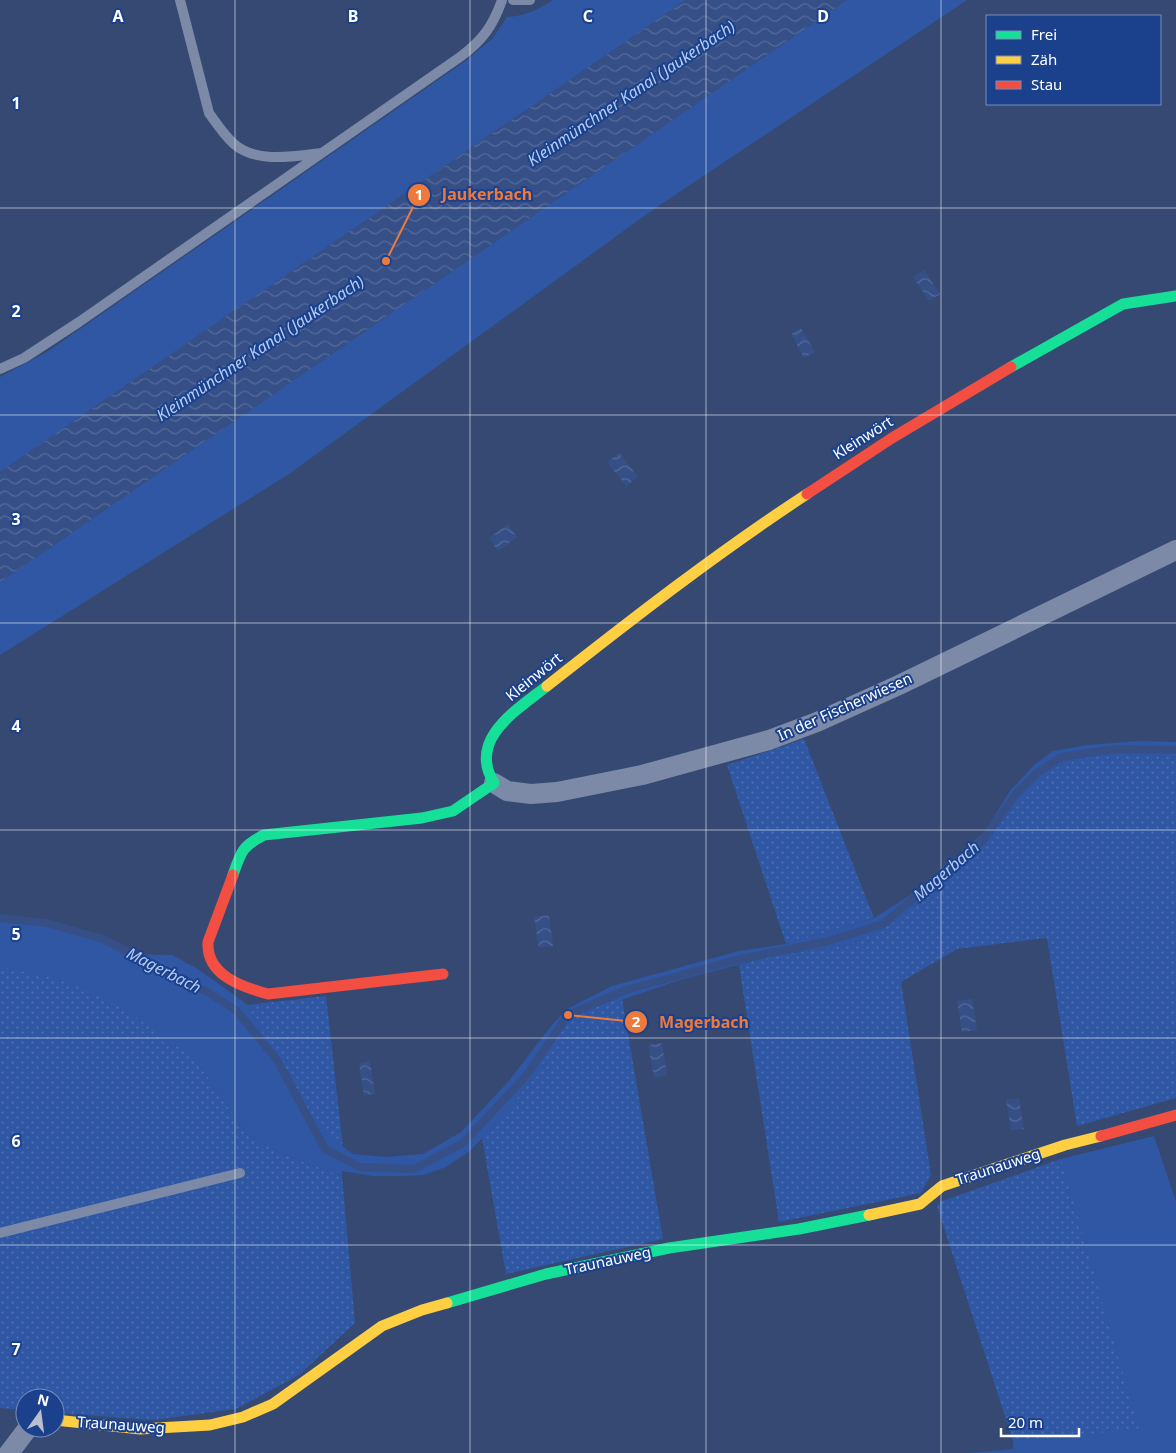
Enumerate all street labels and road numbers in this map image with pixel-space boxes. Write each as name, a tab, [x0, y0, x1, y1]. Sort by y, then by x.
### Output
street label: Kleinwört	[829, 411, 897, 463]
street label: Kleinwört	[501, 647, 566, 705]
street label: In der Fischerwiesen	[774, 667, 915, 745]
street label: Traunauweg	[953, 1143, 1042, 1189]
street label: Traunauweg	[563, 1241, 653, 1279]
street label: Traunauweg	[77, 1411, 165, 1437]

